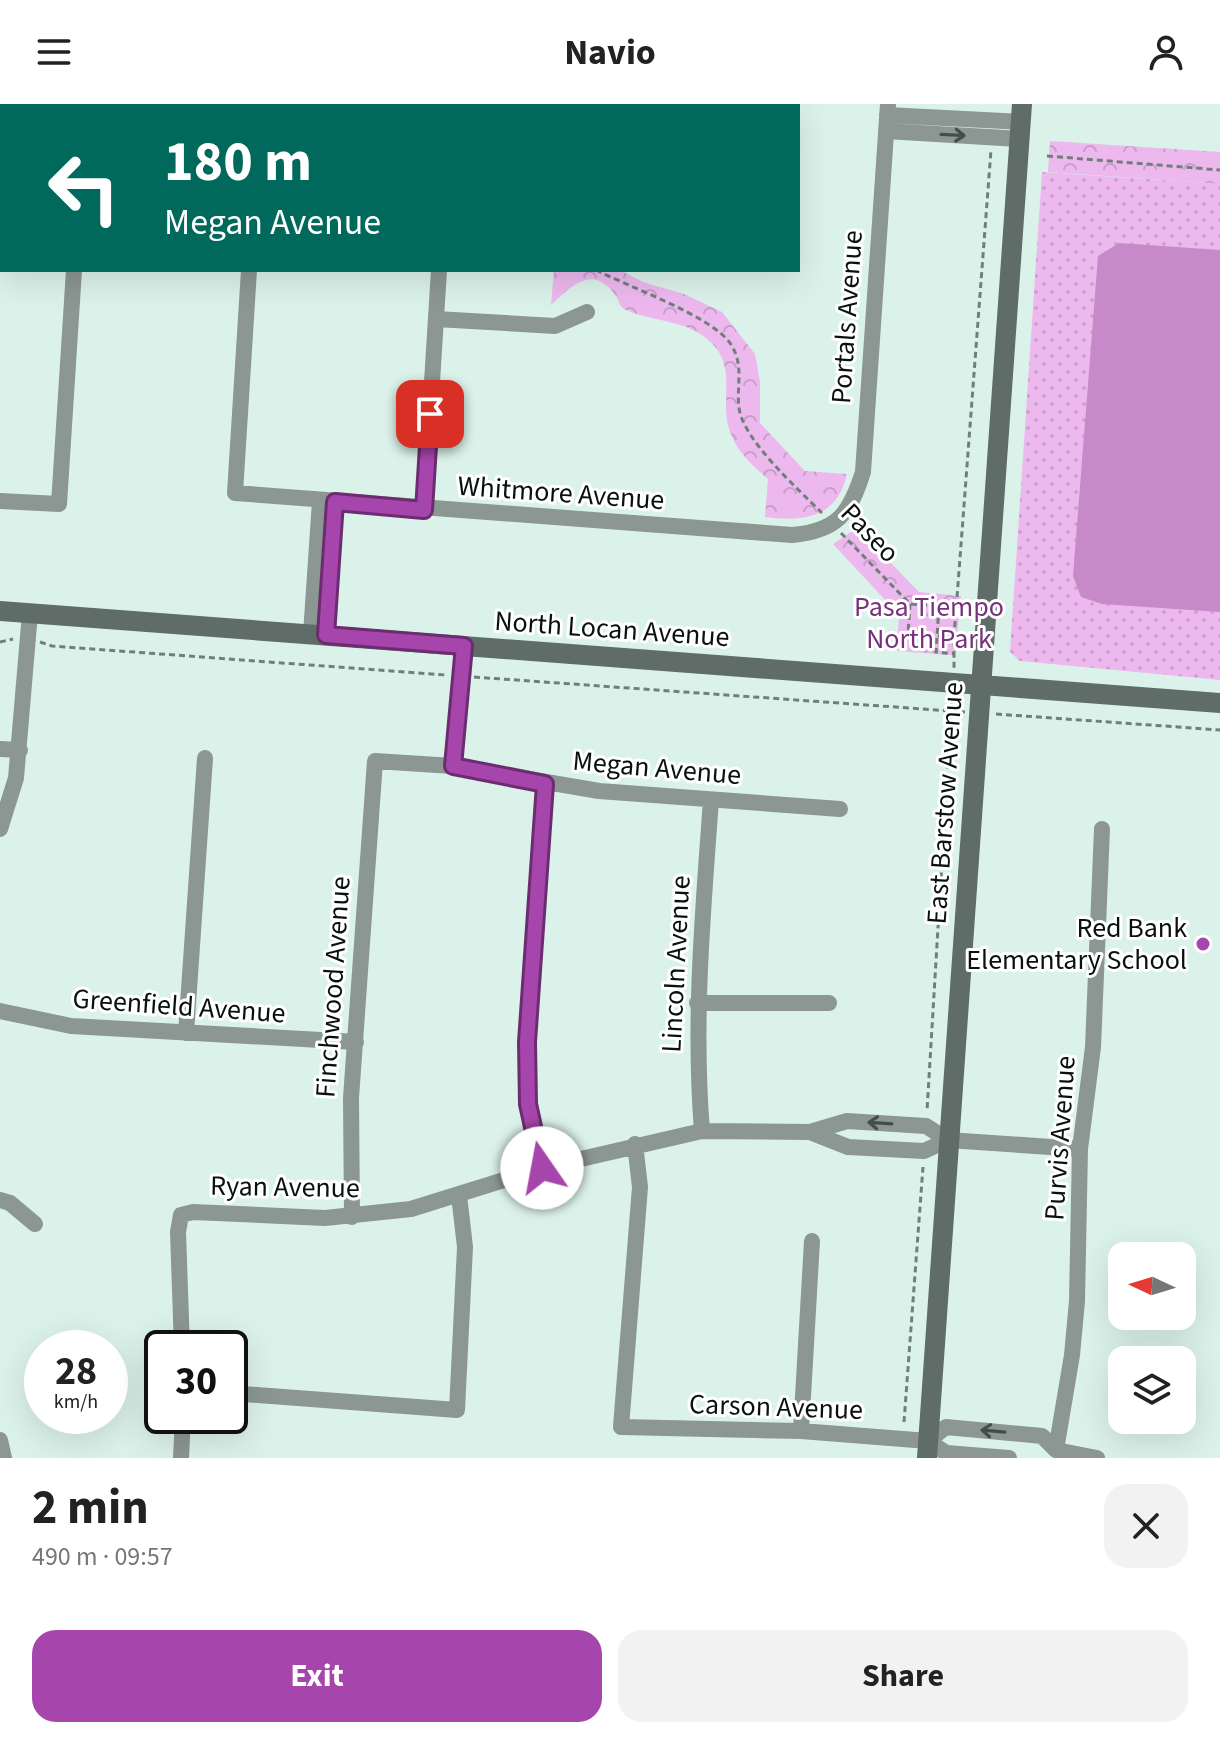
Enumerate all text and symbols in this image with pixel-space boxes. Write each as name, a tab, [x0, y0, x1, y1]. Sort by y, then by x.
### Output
text: Navio	[564, 27, 656, 78]
icon: menu	[32, 30, 76, 74]
icon: person	[1144, 30, 1188, 74]
text: 180 m	[164, 123, 312, 202]
one-way arrow	[939, 128, 966, 143]
icon: left	[32, 136, 136, 240]
text: Megan Avenue	[164, 197, 381, 248]
street label: Portals Avenue	[821, 229, 873, 405]
pin	[396, 380, 464, 448]
icon: arrive	[408, 392, 452, 436]
street label: Whitmore Avenue	[456, 466, 666, 520]
street label: Paseo	[831, 494, 909, 572]
park label: Pasa Tiempo North Park	[854, 587, 1004, 659]
street label: North Locan Avenue	[493, 601, 731, 657]
street label: East Barstow Avenue	[917, 681, 973, 925]
street label: Megan Avenue	[571, 741, 743, 795]
street label: Lincoln Avenue	[651, 874, 701, 1054]
street label: Finchwood Avenue	[305, 875, 361, 1099]
place label: Red Bank Elementary School	[966, 908, 1187, 980]
marker: Red Bank Elementary School	[1194, 935, 1212, 953]
street label: Greenfield Avenue	[71, 979, 287, 1033]
street label: Purvis Avenue	[1034, 1054, 1086, 1222]
one-way arrow	[867, 1115, 894, 1130]
position arrow	[500, 1126, 584, 1210]
street label: Ryan Avenue	[210, 1166, 360, 1208]
north arrow	[1108, 1242, 1196, 1330]
map controls	[1108, 1242, 1196, 1434]
speed limit sign: 30	[144, 1330, 248, 1434]
text: 28	[55, 1343, 97, 1400]
button: layers	[1108, 1346, 1196, 1434]
street label: Carson Avenue	[688, 1384, 864, 1430]
text: km/h	[54, 1388, 98, 1416]
one-way arrow	[980, 1423, 1006, 1438]
text: 2 min	[32, 1474, 149, 1542]
button: close	[1104, 1484, 1188, 1568]
text: 490 m · 09:57	[32, 1538, 173, 1575]
button: Exit	[32, 1630, 602, 1722]
button: Share	[618, 1630, 1188, 1722]

